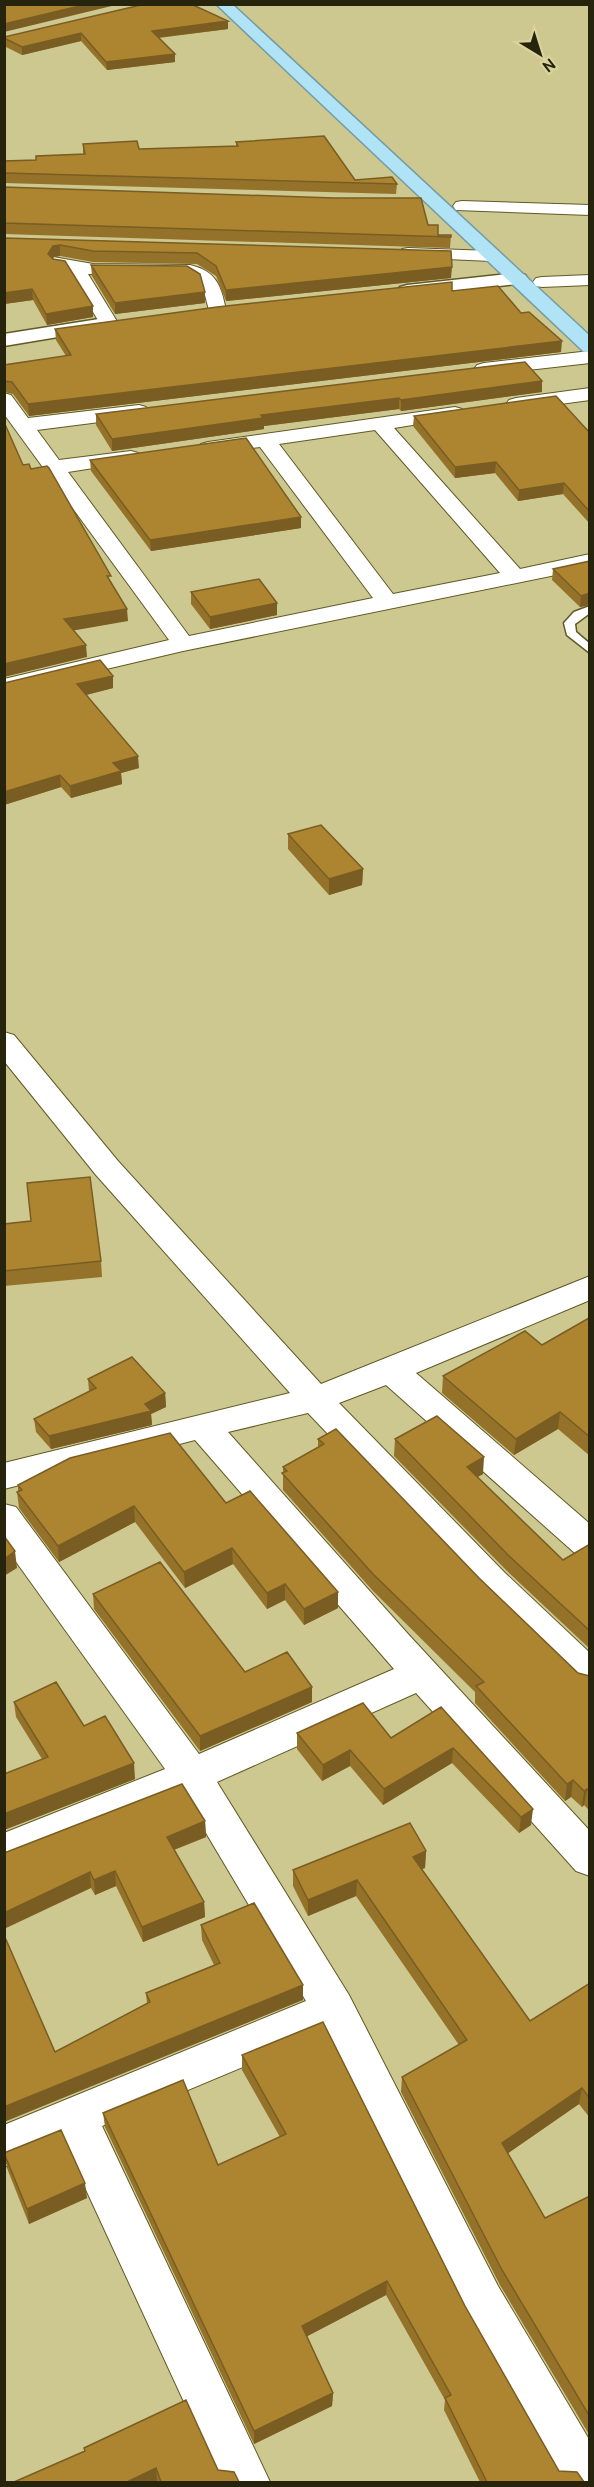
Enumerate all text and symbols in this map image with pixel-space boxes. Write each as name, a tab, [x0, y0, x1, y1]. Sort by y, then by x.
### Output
north arrow	[510, 24, 570, 84]
text: N	[539, 54, 559, 76]

